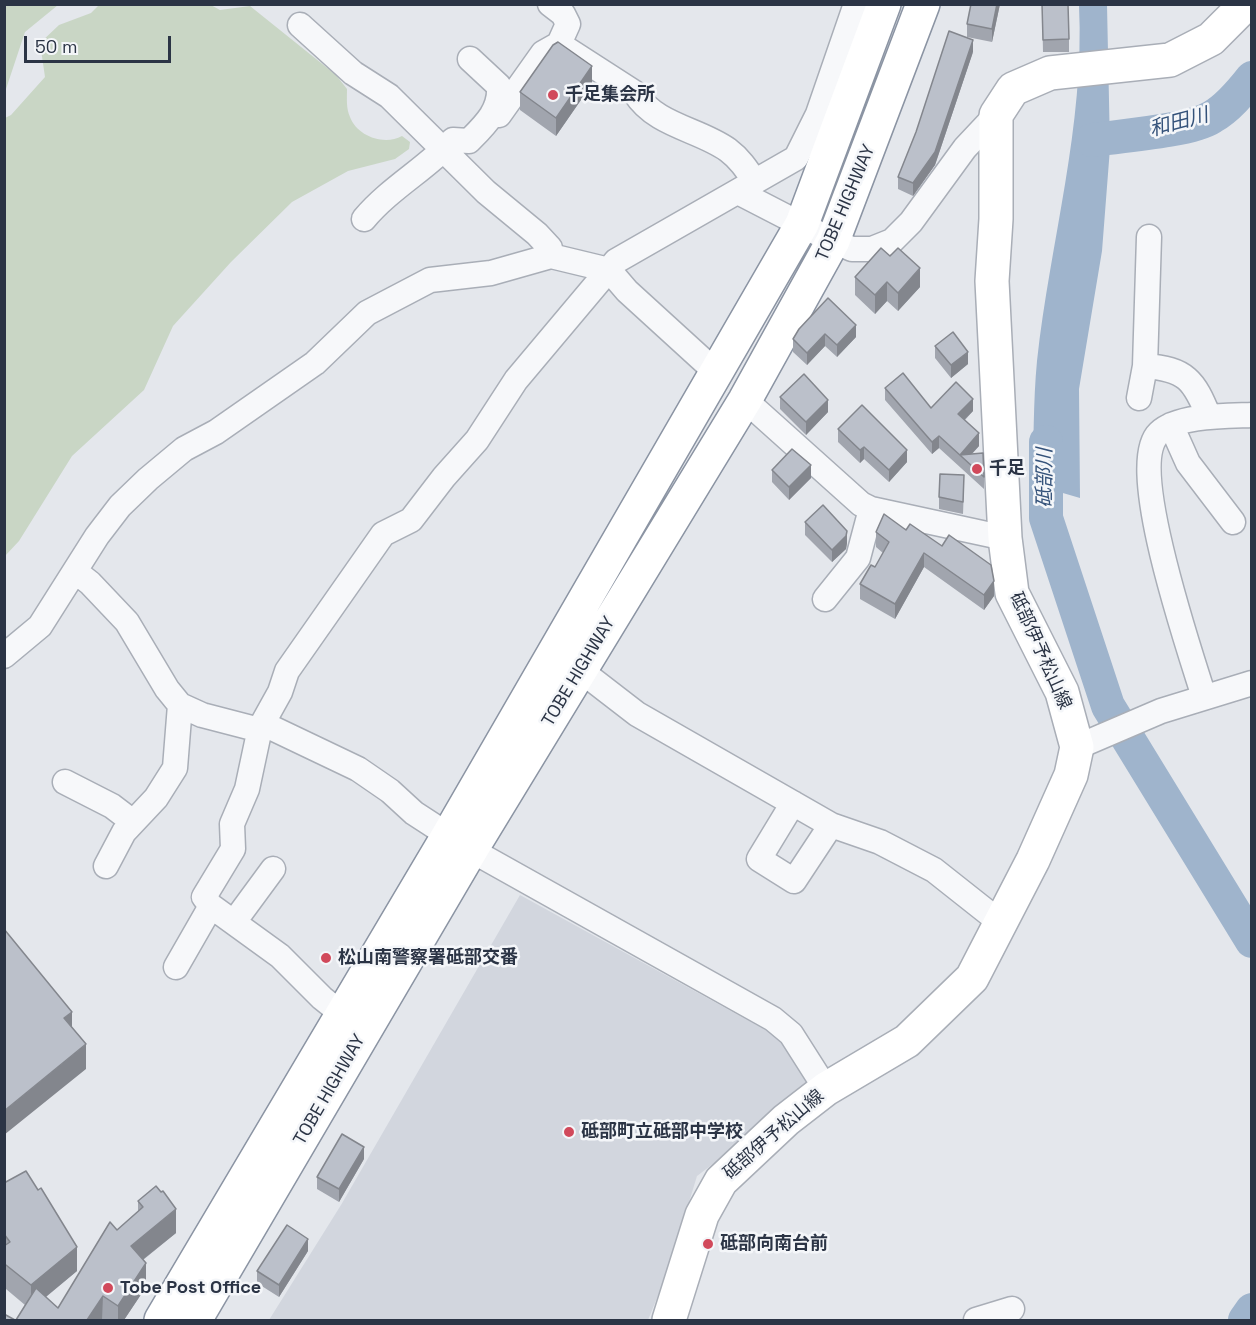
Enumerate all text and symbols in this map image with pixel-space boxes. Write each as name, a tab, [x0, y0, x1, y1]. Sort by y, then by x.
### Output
scale bar	[27, 24, 174, 62]
text: 50 m	[35, 35, 77, 58]
place label: 千足集会所	[565, 84, 655, 106]
marker: 千足集会所	[546, 88, 560, 102]
water label: 和田川	[1147, 104, 1211, 142]
street label: TOBE HIGHWAY	[812, 142, 880, 264]
water label: 砥部川	[1034, 448, 1058, 508]
place label: 千足	[989, 458, 1025, 480]
marker: 千足	[970, 462, 984, 476]
street label: 砥部伊予松山線	[1005, 589, 1075, 713]
street label: TOBE HIGHWAY	[538, 613, 620, 731]
place label: 松山南警察署砥部交番	[338, 947, 518, 969]
marker: 松山南警察署砥部交番	[319, 951, 333, 965]
street label: TOBE HIGHWAY	[290, 1031, 370, 1149]
street label: 砥部伊予松山線	[719, 1086, 829, 1184]
place label: 砥部町立砥部中学校	[581, 1121, 743, 1143]
marker: 砥部町立砥部中学校	[562, 1125, 576, 1139]
place label: 砥部向南台前	[720, 1233, 828, 1255]
marker: 砥部向南台前	[701, 1237, 715, 1251]
place label: Tobe Post Office	[120, 1277, 261, 1299]
marker: Tobe Post Office	[101, 1281, 115, 1295]

